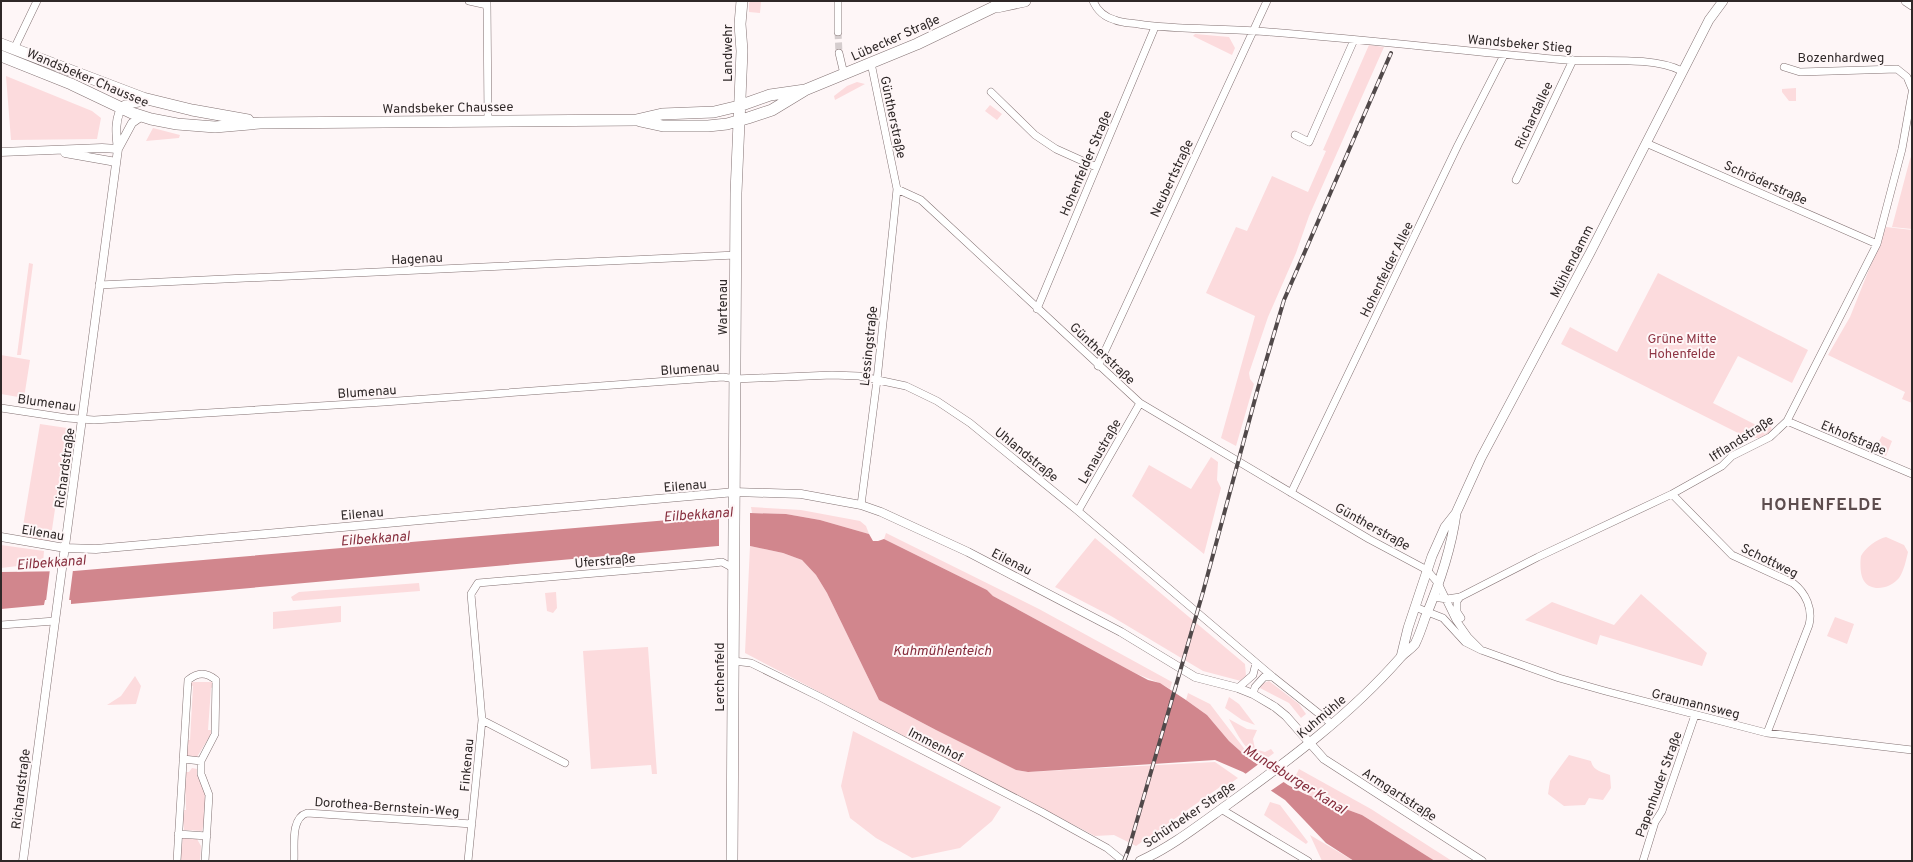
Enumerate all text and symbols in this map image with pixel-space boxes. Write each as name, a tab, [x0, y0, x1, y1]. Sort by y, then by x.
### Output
street label: Lübecker Straße	[849, 12, 943, 66]
street label: Landwehr	[721, 24, 737, 82]
street label: Wandsbeker Stieg	[1467, 32, 1573, 58]
street label: Wandsbeker Chaussee	[24, 46, 151, 112]
street label: Bozenhardweg	[1798, 51, 1884, 67]
street label: Güntherstraße	[876, 75, 909, 160]
street label: Richardallee	[1512, 79, 1557, 152]
street label: Wandsbeker Chaussee	[382, 100, 514, 118]
street label: Hohenfelder Straße	[1057, 109, 1116, 219]
street label: Neubertstraße	[1148, 137, 1198, 220]
street label: Schröderstraße	[1721, 158, 1809, 209]
street label: Hohenfelder Allee	[1358, 219, 1418, 320]
street label: Mühlendamm	[1548, 223, 1598, 301]
street label: Hagenau	[391, 251, 443, 269]
street label: Wartenau	[716, 279, 732, 335]
street label: Lessingstraße	[858, 305, 882, 387]
street label: Güntherstraße	[1066, 320, 1138, 389]
park label: Grüne Mitte Hohenfelde	[1647, 332, 1717, 363]
street label: Blumenau	[660, 360, 720, 380]
street label: Blumenau	[337, 383, 397, 403]
street label: Blumenau	[16, 392, 77, 416]
street label: Ifflandstraße	[1707, 413, 1777, 466]
street label: Lenaustraße	[1076, 417, 1126, 487]
street label: Ekhofstraße	[1818, 418, 1888, 460]
street label: Uhlandstraße	[991, 425, 1061, 486]
street label: Richardstraße	[52, 427, 80, 510]
street label: Eilenau	[663, 477, 707, 497]
district label: HOHENFELDE	[1761, 495, 1883, 517]
street label: Güntherstraße	[1332, 500, 1413, 555]
water label: Eilbekkanal	[663, 504, 735, 526]
street label: Eilenau	[340, 505, 384, 525]
street label: Eilenau	[20, 523, 65, 545]
water label: Eilbekkanal	[340, 528, 412, 550]
street label: Schottweg	[1738, 541, 1800, 583]
street label: Eilenau	[988, 546, 1034, 580]
street label: Uferstraße	[574, 551, 636, 573]
water label: Eilbekkanal	[16, 552, 88, 574]
street label: Lerchenfeld	[713, 642, 729, 712]
water label: Kuhmühlenteich	[893, 643, 992, 660]
street label: Graumannsweg	[1650, 686, 1741, 724]
street label: Kuhmühle	[1294, 692, 1350, 743]
street label: Immenhof	[905, 725, 966, 767]
street label: Papenhuder Straße	[1633, 729, 1687, 840]
street label: Finkenau	[458, 738, 478, 792]
water label: Mundsburger Kanal	[1240, 742, 1350, 820]
street label: Richardstraße	[9, 748, 35, 830]
street label: Armgartstraße	[1359, 766, 1439, 826]
street label: Schürbeker Straße	[1141, 779, 1239, 852]
street label: Dorothea-Bernstein-Weg	[314, 795, 460, 821]

